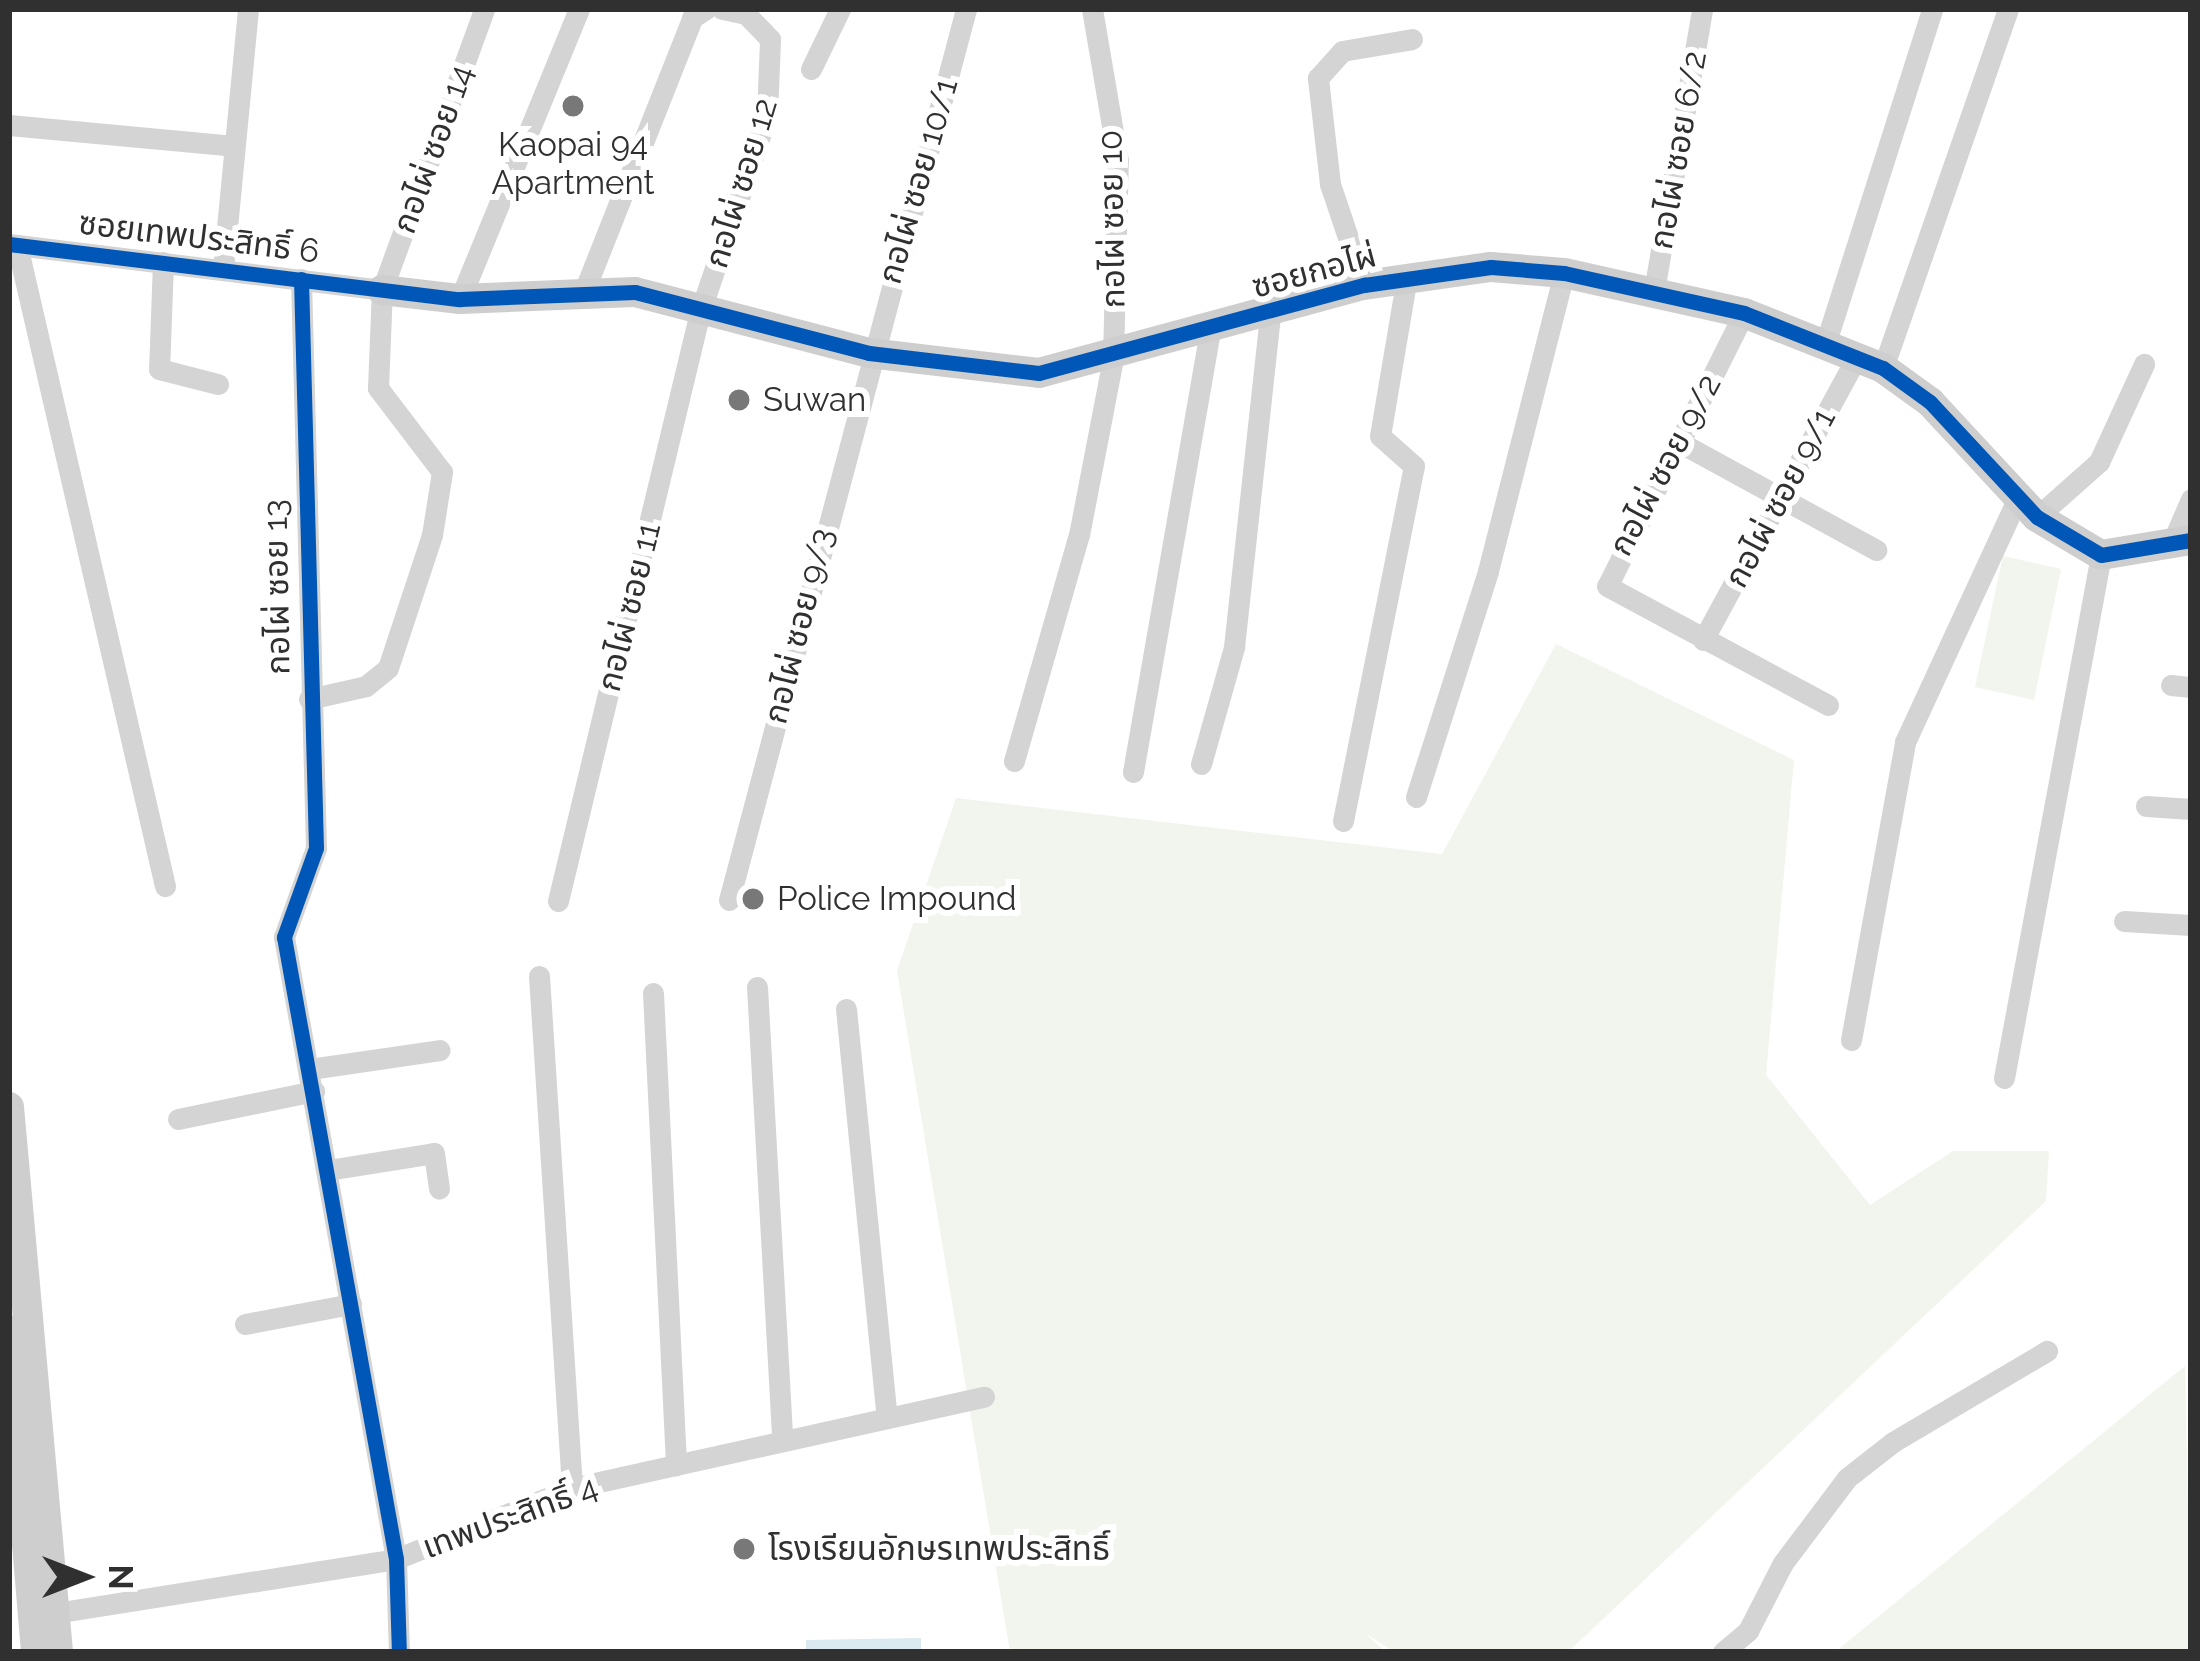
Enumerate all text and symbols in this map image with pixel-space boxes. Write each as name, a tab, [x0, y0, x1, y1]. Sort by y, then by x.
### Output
street label: กอไผ่ ซอย 6/2	[1641, 48, 1715, 252]
street label: กอไผ่ ซอย 14	[384, 60, 482, 238]
street label: กอไผ่ ซอย 10/1	[870, 74, 966, 288]
marker: Kaopai 94 Apartment	[560, 93, 586, 119]
street label: กอไผ่ ซอย 12	[696, 93, 786, 273]
place label: Kaopai 94 Apartment	[491, 125, 655, 203]
street label: กอไผ่ ซอย 10	[1091, 130, 1133, 308]
street label: ซอยเทพประสิทธิ์ 6	[76, 203, 322, 271]
street label: ซอยกอไผ่	[1248, 235, 1380, 307]
street label: กอไผ่ ซอย 9/2	[1601, 368, 1729, 562]
place label: Suwan	[763, 380, 866, 420]
marker: Suwan	[726, 387, 752, 413]
street label: กอไผ่ ซอย 9/1	[1716, 402, 1844, 594]
street label: กอไผ่ ซอย 13	[256, 499, 298, 675]
street label: กอไผ่ ซอย 11	[589, 519, 669, 695]
street label: กอไผ่ ซอย 9/3	[756, 524, 842, 728]
place label: Police Impound	[777, 879, 1017, 919]
marker: Police Impound	[740, 886, 766, 912]
street label: เทพประสิทธิ์ 4	[417, 1467, 603, 1567]
north arrow	[24, 1517, 144, 1637]
place label: โรงเรียนอักษรเทพประสิทธิ์	[768, 1529, 1110, 1569]
marker: โรงเรียนอักษรเทพประสิทธิ์	[731, 1536, 757, 1562]
text: N	[101, 1564, 140, 1590]

